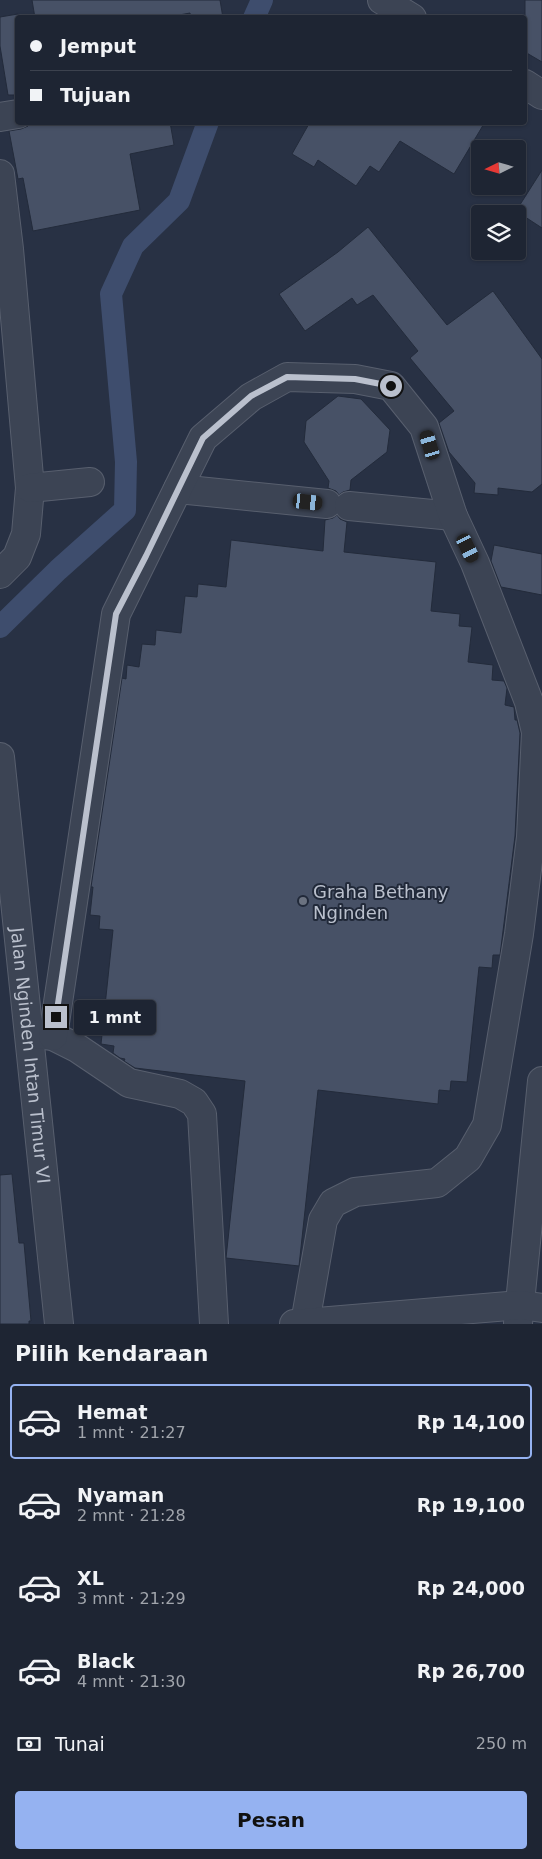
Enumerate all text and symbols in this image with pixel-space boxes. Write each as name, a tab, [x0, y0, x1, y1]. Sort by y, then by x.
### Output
text: Jemput	[60, 35, 136, 57]
text: Tujuan	[60, 84, 131, 106]
north arrow	[471, 140, 526, 195]
map controls	[471, 140, 526, 260]
button: layers	[471, 205, 526, 260]
route start	[380, 375, 402, 397]
car	[418, 428, 441, 462]
car	[292, 493, 323, 511]
car	[454, 531, 481, 565]
place label: Graha Bethany Nginden	[313, 881, 449, 923]
marker: Graha Bethany Nginden	[297, 895, 309, 907]
street label: Jalan Nginden Intan Timur VI	[7, 925, 55, 1185]
callout: 1 mnt	[74, 1000, 156, 1034]
route end	[45, 1006, 67, 1028]
text: 1 mnt	[89, 1008, 141, 1027]
text: Pilih kendaraan	[15, 1341, 209, 1366]
icon: car	[17, 1399, 62, 1444]
text: Hemat	[77, 1401, 148, 1423]
text: Rp 14,100	[417, 1411, 525, 1433]
text: 1 mnt · 21:27	[77, 1423, 186, 1442]
icon: car	[17, 1482, 62, 1527]
text: Nyaman	[77, 1484, 164, 1506]
text: Rp 19,100	[417, 1494, 525, 1516]
text: 2 mnt · 21:28	[77, 1506, 186, 1525]
icon: car	[17, 1565, 62, 1610]
text: XL	[77, 1567, 104, 1589]
text: Rp 24,000	[417, 1577, 525, 1599]
text: 3 mnt · 21:29	[77, 1589, 186, 1608]
icon: car	[17, 1648, 62, 1693]
text: Black	[77, 1650, 135, 1672]
text: Rp 26,700	[417, 1660, 525, 1682]
text: 4 mnt · 21:30	[77, 1672, 186, 1691]
icon: cash	[15, 1730, 43, 1758]
text: Tunai	[55, 1733, 105, 1755]
text: 250 m	[476, 1734, 527, 1753]
button: Pesan	[15, 1791, 527, 1849]

